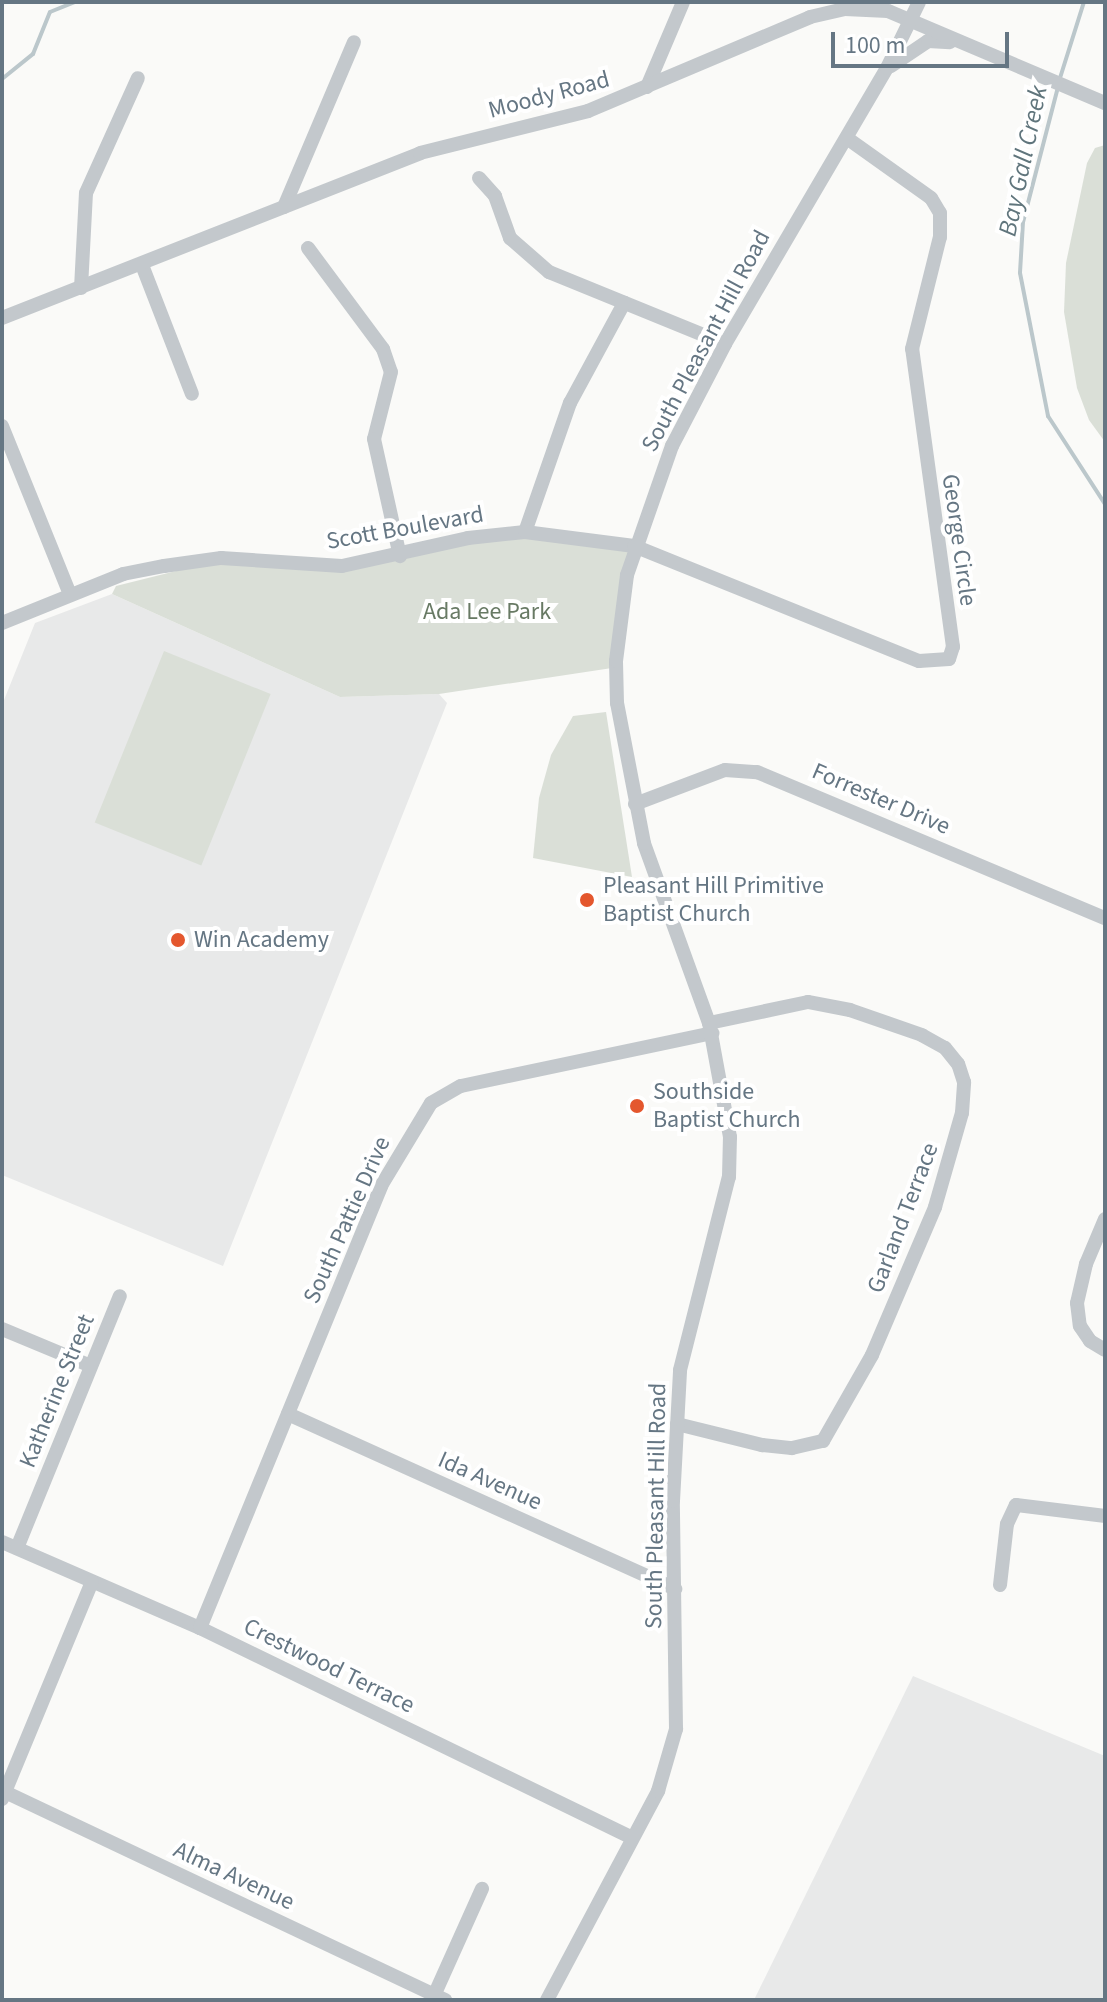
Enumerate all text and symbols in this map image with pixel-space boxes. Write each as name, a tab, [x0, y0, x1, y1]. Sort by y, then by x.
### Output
scale bar	[835, 16, 1013, 66]
text: 100 m	[845, 28, 905, 63]
street label: Moody Road	[485, 65, 613, 125]
water label: Bay Gall Creek	[992, 83, 1054, 239]
street label: South Pleasant Hill Road	[635, 225, 777, 457]
street label: George Circle	[935, 472, 983, 608]
street label: Scott Boulevard	[324, 500, 486, 556]
park label: Ada Lee Park	[423, 598, 551, 626]
street label: Forrester Drive	[808, 757, 954, 841]
place label: Pleasant Hill Primitive Baptist Church	[603, 872, 824, 928]
marker: Pleasant Hill Primitive Baptist Church	[578, 891, 596, 909]
place label: Win Academy	[194, 926, 329, 954]
marker: Win Academy	[169, 931, 187, 949]
place label: Southside Baptist Church	[653, 1078, 801, 1134]
marker: Southside Baptist Church	[628, 1097, 646, 1115]
street label: South Pattie Drive	[297, 1132, 397, 1308]
street label: Garland Terrace	[861, 1139, 945, 1297]
street label: Katherine Street	[13, 1310, 101, 1472]
street label: South Pleasant Hill Road	[639, 1383, 673, 1629]
street label: Ida Avenue	[434, 1445, 546, 1517]
street label: Crestwood Terrace	[239, 1612, 419, 1720]
street label: Alma Avenue	[169, 1835, 299, 1917]

